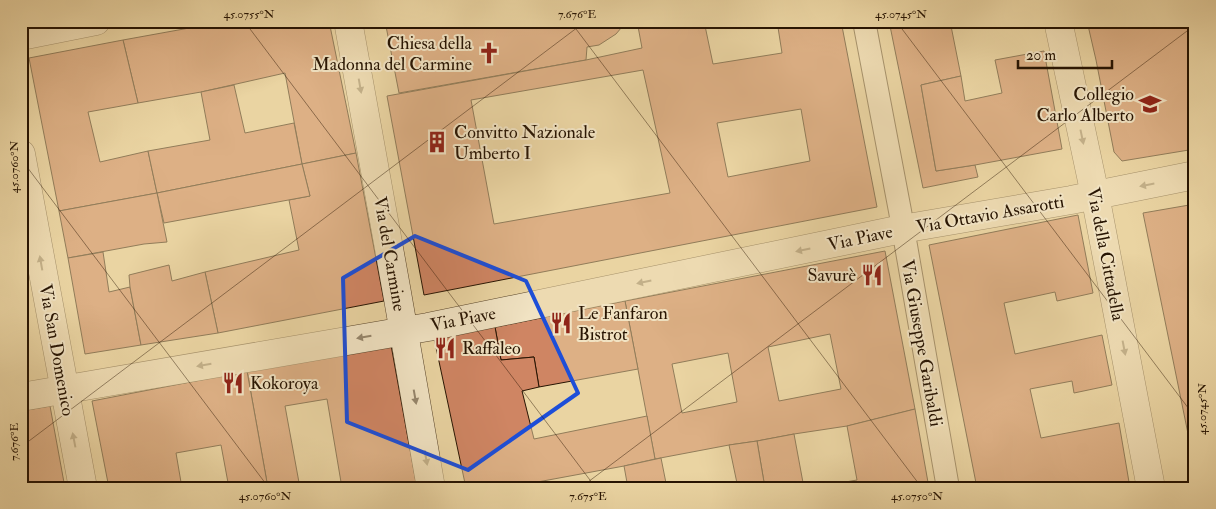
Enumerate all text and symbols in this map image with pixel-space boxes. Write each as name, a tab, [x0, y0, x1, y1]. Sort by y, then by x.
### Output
text: 45.0755°N	[223, 7, 275, 22]
text: 7.676°E	[558, 7, 596, 22]
text: 45.0745°N	[875, 7, 927, 22]
place label: Chiesa della Madonna del Carmine	[312, 32, 473, 76]
scale bar	[1018, 38, 1112, 70]
church icon: Chiesa della Madonna del Carmine	[476, 40, 502, 66]
text: 20 m	[1026, 46, 1056, 65]
one-way arrow	[357, 79, 365, 95]
place label: Collegio Carlo Alberto	[1036, 83, 1134, 127]
school or university icon: Collegio Carlo Alberto	[1137, 91, 1163, 117]
place label: Convitto Nazionale Umberto I	[454, 121, 596, 165]
building icon: Convitto Nazionale Umberto I	[424, 129, 450, 155]
one-way arrow	[1079, 130, 1087, 146]
text: 45.0760°N	[7, 140, 22, 193]
one-way arrow	[1139, 181, 1155, 189]
street label: Via della Cittadella	[1081, 186, 1130, 323]
street label: Via Ottavio Assarotti	[914, 190, 1066, 239]
street label: Via del Carmine	[368, 195, 411, 314]
street label: Via Piave	[825, 220, 895, 257]
one-way arrow	[795, 246, 811, 254]
one-way arrow	[36, 254, 44, 270]
street label: Via Giuseppe Garibaldi	[895, 258, 948, 429]
restaurant icon: Savurè	[859, 262, 885, 288]
place label: Savurè	[808, 264, 856, 287]
one-way arrow	[636, 278, 652, 286]
street label: Via San Domenico	[34, 282, 80, 418]
street label: Via Piave	[428, 302, 498, 337]
place label: Le Fanfaron Bistrot	[578, 302, 668, 346]
restaurant icon: Le Fanfaron Bistrot	[548, 310, 574, 336]
one-way arrow	[356, 334, 372, 342]
restaurant icon: Raffaleo	[432, 335, 458, 361]
place label: Raffaleo	[462, 337, 521, 360]
one-way arrow	[1120, 341, 1128, 356]
one-way arrow	[196, 361, 212, 369]
restaurant icon: Kokoroya	[220, 370, 246, 396]
place label: Kokoroya	[250, 372, 319, 395]
text: 45.0745°N	[1195, 383, 1210, 435]
one-way arrow	[412, 390, 420, 406]
text: 7.676°E	[7, 423, 22, 461]
one-way arrow	[69, 431, 77, 447]
one-way arrow	[422, 451, 430, 467]
text: 45.0760°N	[239, 489, 292, 504]
text: 7.675°E	[569, 489, 607, 504]
text: 45.0750°N	[891, 489, 943, 504]

